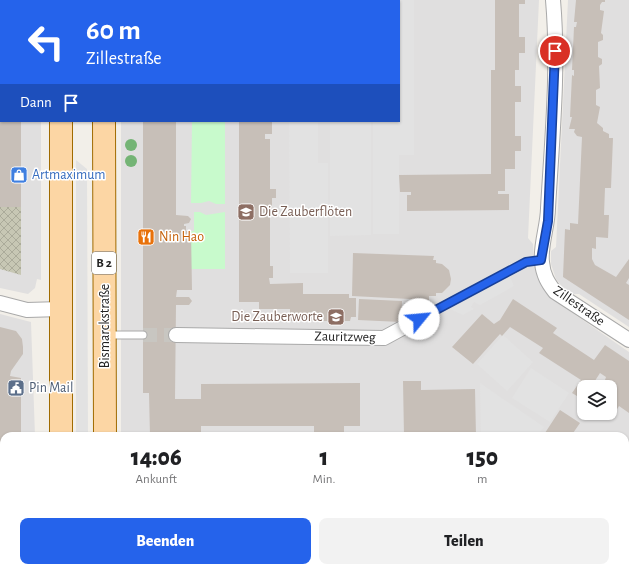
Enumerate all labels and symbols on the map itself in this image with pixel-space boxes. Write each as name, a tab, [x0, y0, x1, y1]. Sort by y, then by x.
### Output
pin	[538, 34, 572, 68]
shop icon: Artmaximum	[9, 165, 29, 185]
place label: Artmaximum	[32, 168, 106, 182]
school or university icon: Die Zauberflöten	[236, 202, 256, 222]
place label: Die Zauberflöten	[259, 205, 352, 219]
restaurant icon: Nin Hao	[136, 227, 156, 247]
place label: Nin Hao	[159, 230, 204, 244]
road number: B 2	[92, 252, 116, 274]
street label: Zillestraße	[551, 283, 607, 329]
street label: Bismarckstraße	[98, 284, 112, 368]
position arrow	[398, 298, 440, 340]
school or university icon: Die Zauberworte	[326, 307, 346, 327]
place label: Die Zauberworte	[231, 310, 323, 324]
street label: Zauritzweg	[314, 329, 376, 345]
public building icon: Pin Mail	[6, 378, 26, 398]
place label: Pin Mail	[29, 381, 73, 395]

